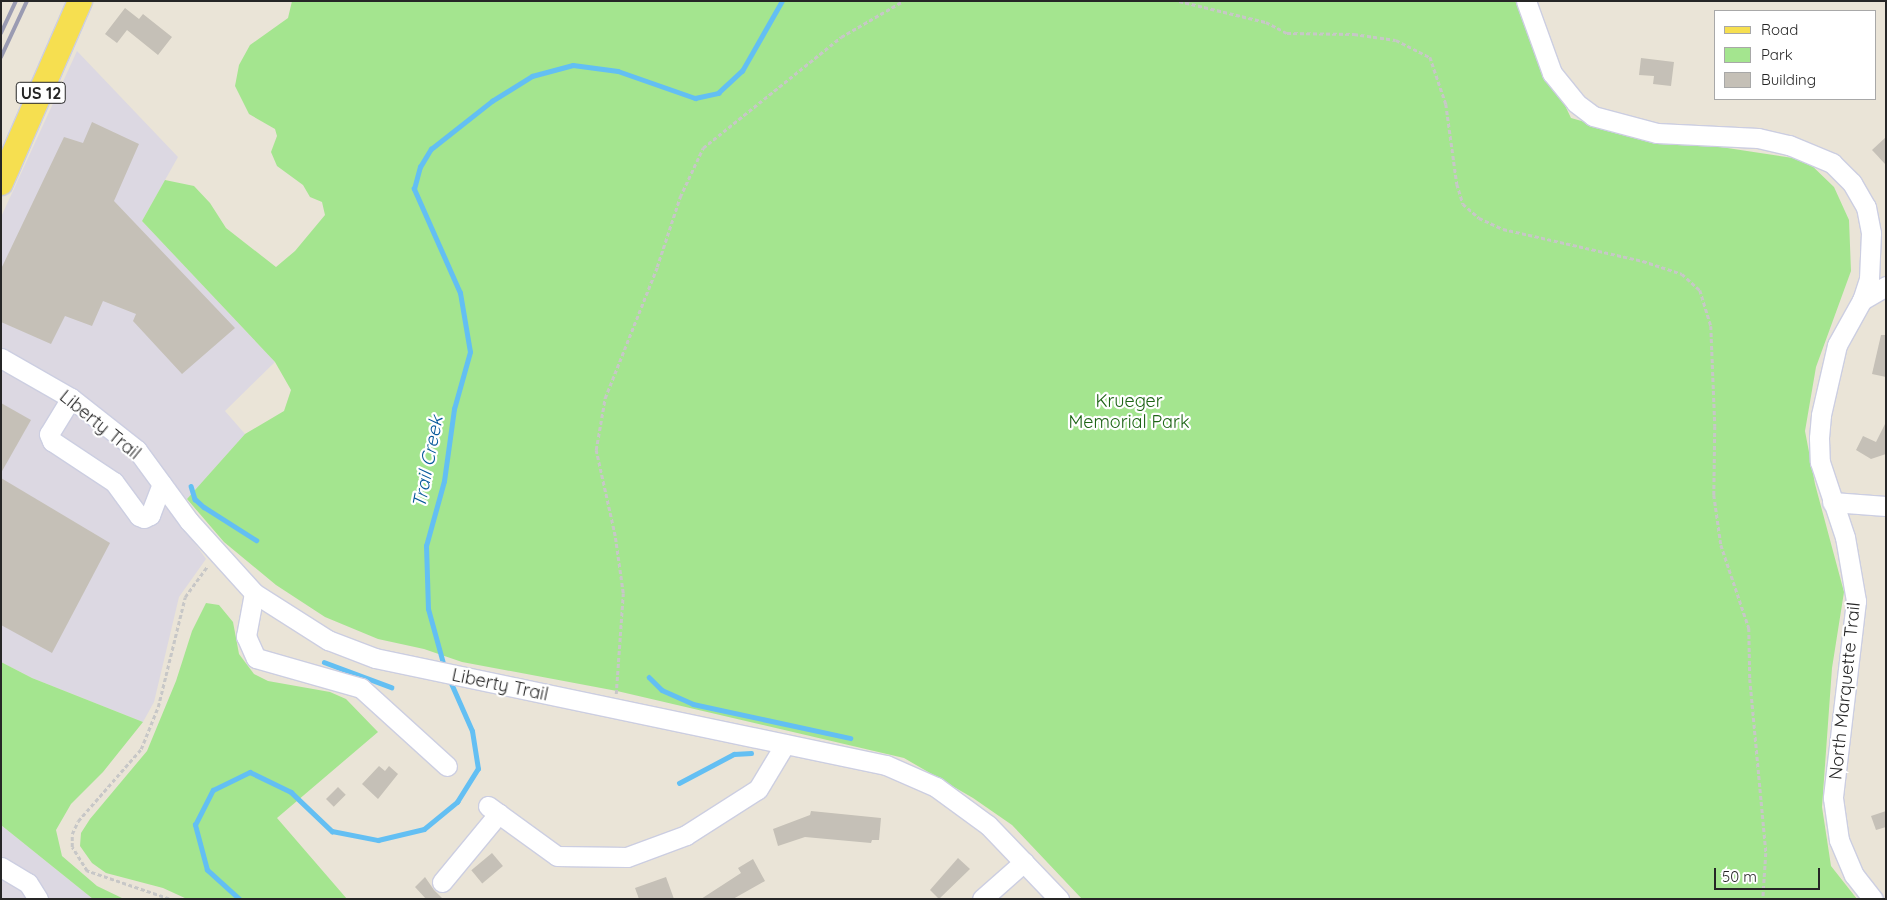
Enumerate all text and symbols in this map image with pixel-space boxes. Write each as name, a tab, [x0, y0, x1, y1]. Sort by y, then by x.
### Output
legend	[1714, 10, 1877, 100]
text: Road	[1761, 20, 1798, 39]
text: Park	[1761, 45, 1793, 64]
text: Building	[1761, 70, 1816, 89]
road number: US 12	[15, 80, 67, 106]
street label: Liberty Trail	[55, 386, 145, 464]
park label: Krueger Memorial Park	[1068, 391, 1190, 434]
water label: Trail Creek	[408, 414, 448, 510]
street label: North Marquette Trail	[1825, 601, 1865, 781]
street label: Liberty Trail	[450, 664, 550, 706]
scale bar	[1717, 858, 1823, 890]
text: 50 m	[1722, 867, 1757, 886]

